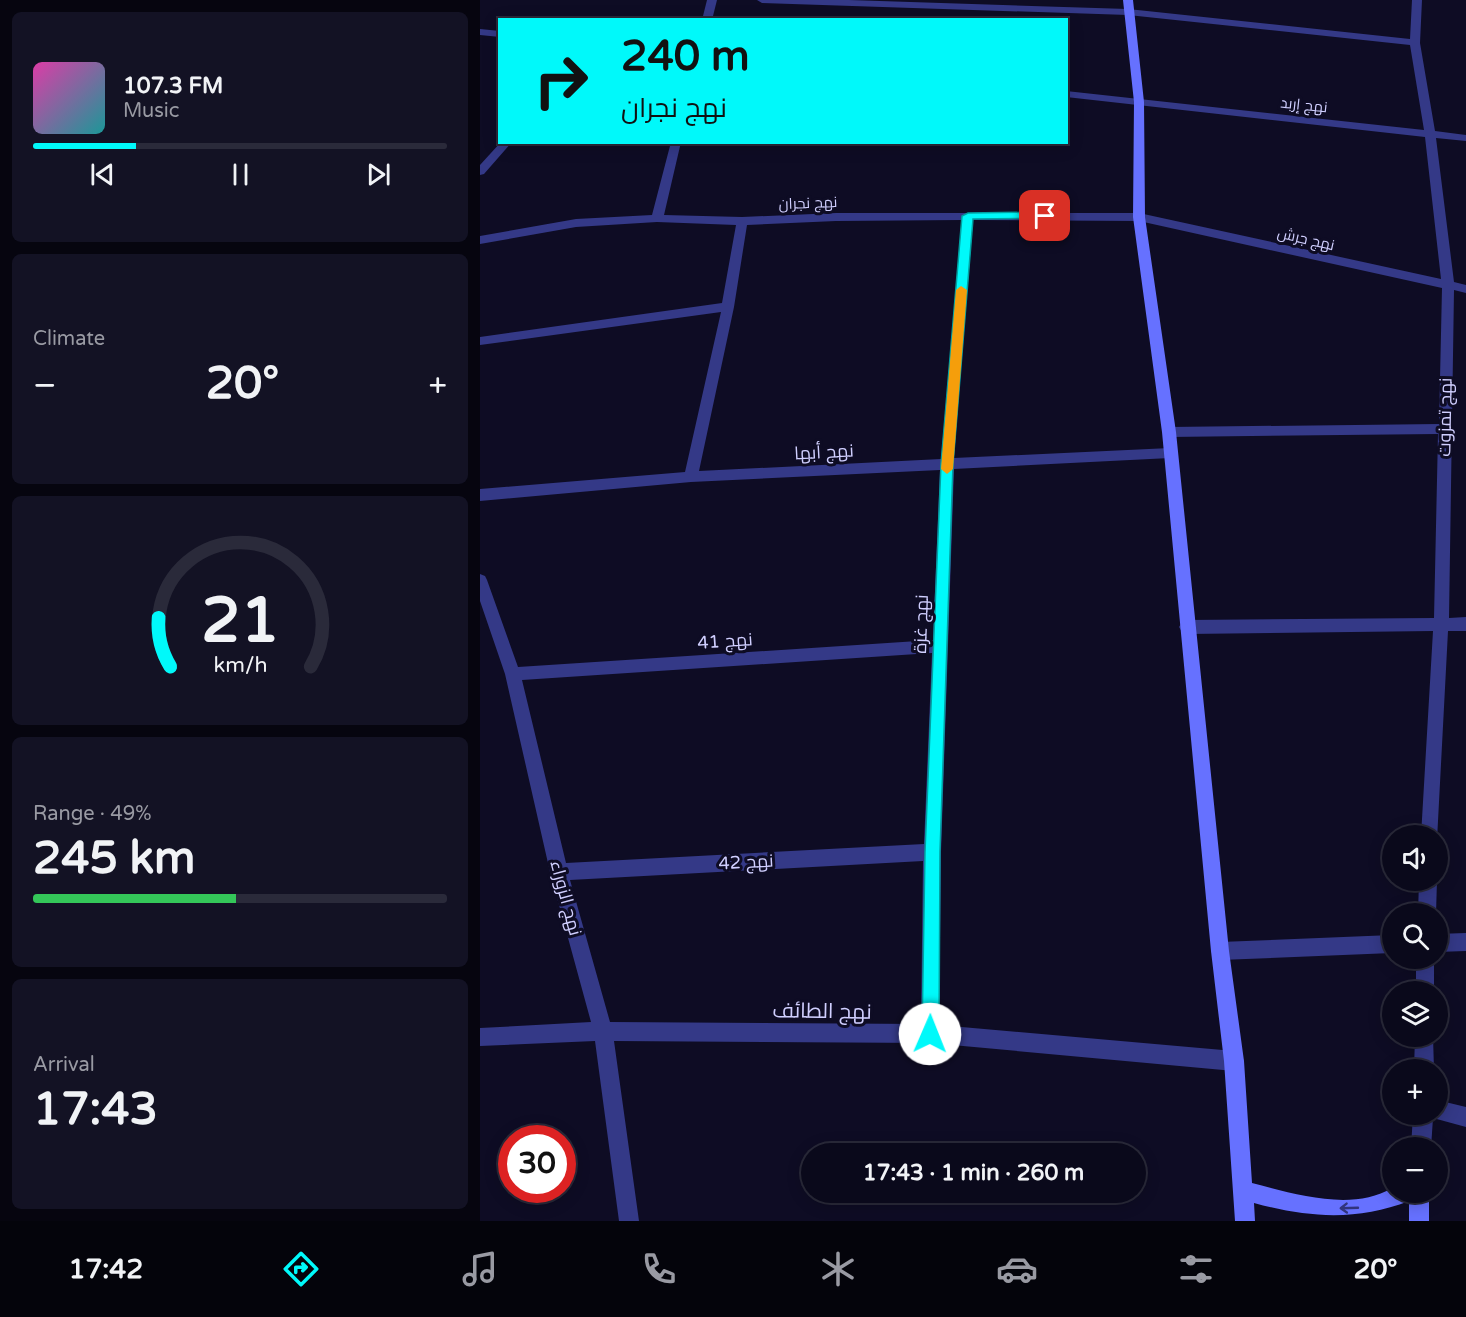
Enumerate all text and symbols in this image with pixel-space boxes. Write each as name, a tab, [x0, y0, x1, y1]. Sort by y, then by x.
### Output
text: 240 m	[621, 31, 750, 82]
icon: right	[522, 42, 600, 120]
text: 107.3 FM	[123, 73, 223, 99]
text: نهج نجران	[621, 92, 727, 125]
street label: نهج إربد	[1279, 94, 1328, 118]
text: Music	[123, 99, 179, 123]
icon: previous	[86, 158, 119, 191]
icon: pause	[224, 158, 257, 191]
icon: next	[362, 158, 395, 191]
pin	[1019, 190, 1070, 241]
street label: نهج نجران	[778, 193, 838, 215]
icon: arrive	[1028, 199, 1061, 232]
street label: نهج جرش	[1275, 224, 1336, 256]
text: Climate	[33, 327, 105, 351]
text: 20°	[206, 357, 279, 411]
text: −	[33, 366, 57, 405]
text: +	[428, 366, 447, 405]
street label: نهج تمزوت	[1433, 377, 1458, 457]
street label: نهج أبها	[794, 439, 854, 466]
text: 21	[201, 585, 279, 660]
street label: نهج غزة	[909, 594, 934, 654]
street label: نهج 41	[697, 628, 753, 655]
text: km/h	[213, 653, 267, 679]
text: Range · 49%	[33, 802, 152, 826]
map controls	[1382, 825, 1448, 1203]
button: sound	[1382, 825, 1448, 891]
text: 245 km	[33, 832, 195, 886]
street label: نهج 42	[718, 850, 774, 875]
street label: نهج الزوراء	[544, 858, 587, 938]
button: search	[1382, 903, 1448, 969]
button: layers	[1382, 981, 1448, 1047]
street label: نهج الطائف	[772, 998, 872, 1026]
position arrow	[898, 1002, 962, 1066]
text: Arrival	[33, 1053, 95, 1077]
button: +	[1382, 1059, 1448, 1125]
text: 17:43	[33, 1083, 158, 1137]
speed limit sign: 30	[498, 1125, 576, 1203]
button: −	[1382, 1137, 1448, 1203]
text: 17:43 · 1 min · 260 m	[863, 1160, 1084, 1186]
one-way arrow	[1340, 1202, 1360, 1213]
icon: directions	[280, 1248, 322, 1290]
icon: music	[459, 1248, 501, 1290]
icon: phone	[638, 1248, 680, 1290]
icon: climate	[817, 1248, 859, 1290]
icon: car	[996, 1248, 1038, 1290]
icon: filters	[1175, 1248, 1217, 1290]
text: 17:42	[68, 1253, 143, 1286]
text: 20°	[1353, 1253, 1398, 1286]

